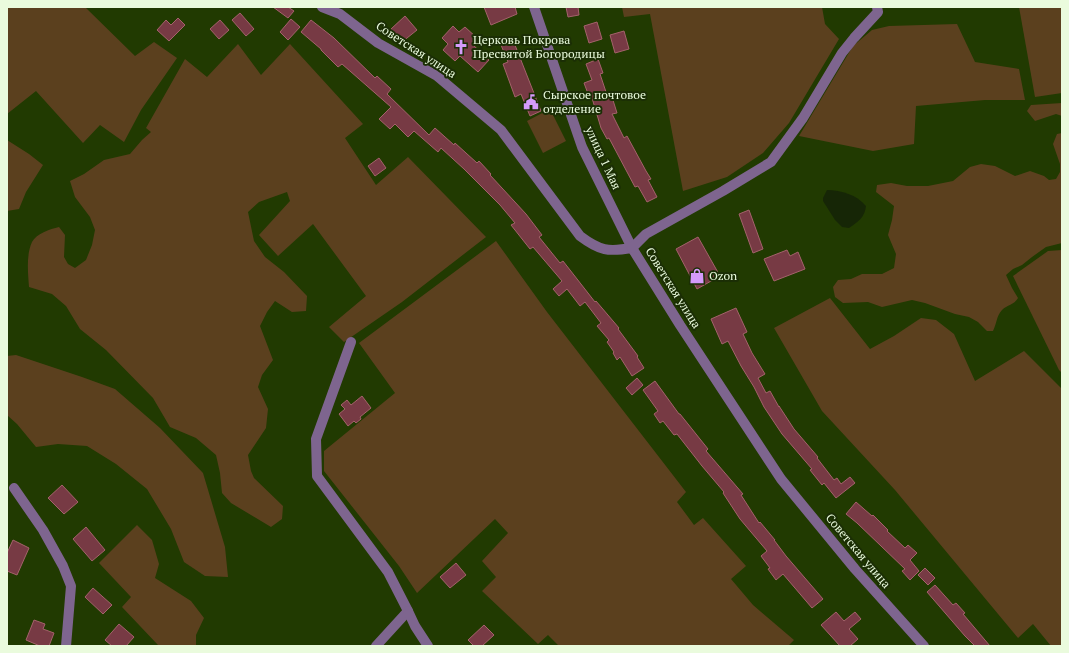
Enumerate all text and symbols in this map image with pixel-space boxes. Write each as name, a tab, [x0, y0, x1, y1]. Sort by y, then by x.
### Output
street label: Советская улица	[373, 18, 459, 81]
place label: Церковь Покрова Пресвятой Богородицы	[473, 32, 605, 61]
church icon: Церковь Покрова Пресвятой Богородицы	[452, 38, 470, 56]
place label: Сырское почтовое отделение	[543, 87, 646, 116]
public building icon: Сырское почтовое отделение	[522, 93, 540, 111]
street label: улица 1 Мая	[582, 123, 625, 192]
street label: Советская улица	[642, 244, 704, 331]
shop icon: Ozon	[688, 267, 706, 285]
place label: Ozon	[709, 268, 737, 283]
street label: Советская улица	[823, 510, 894, 591]

